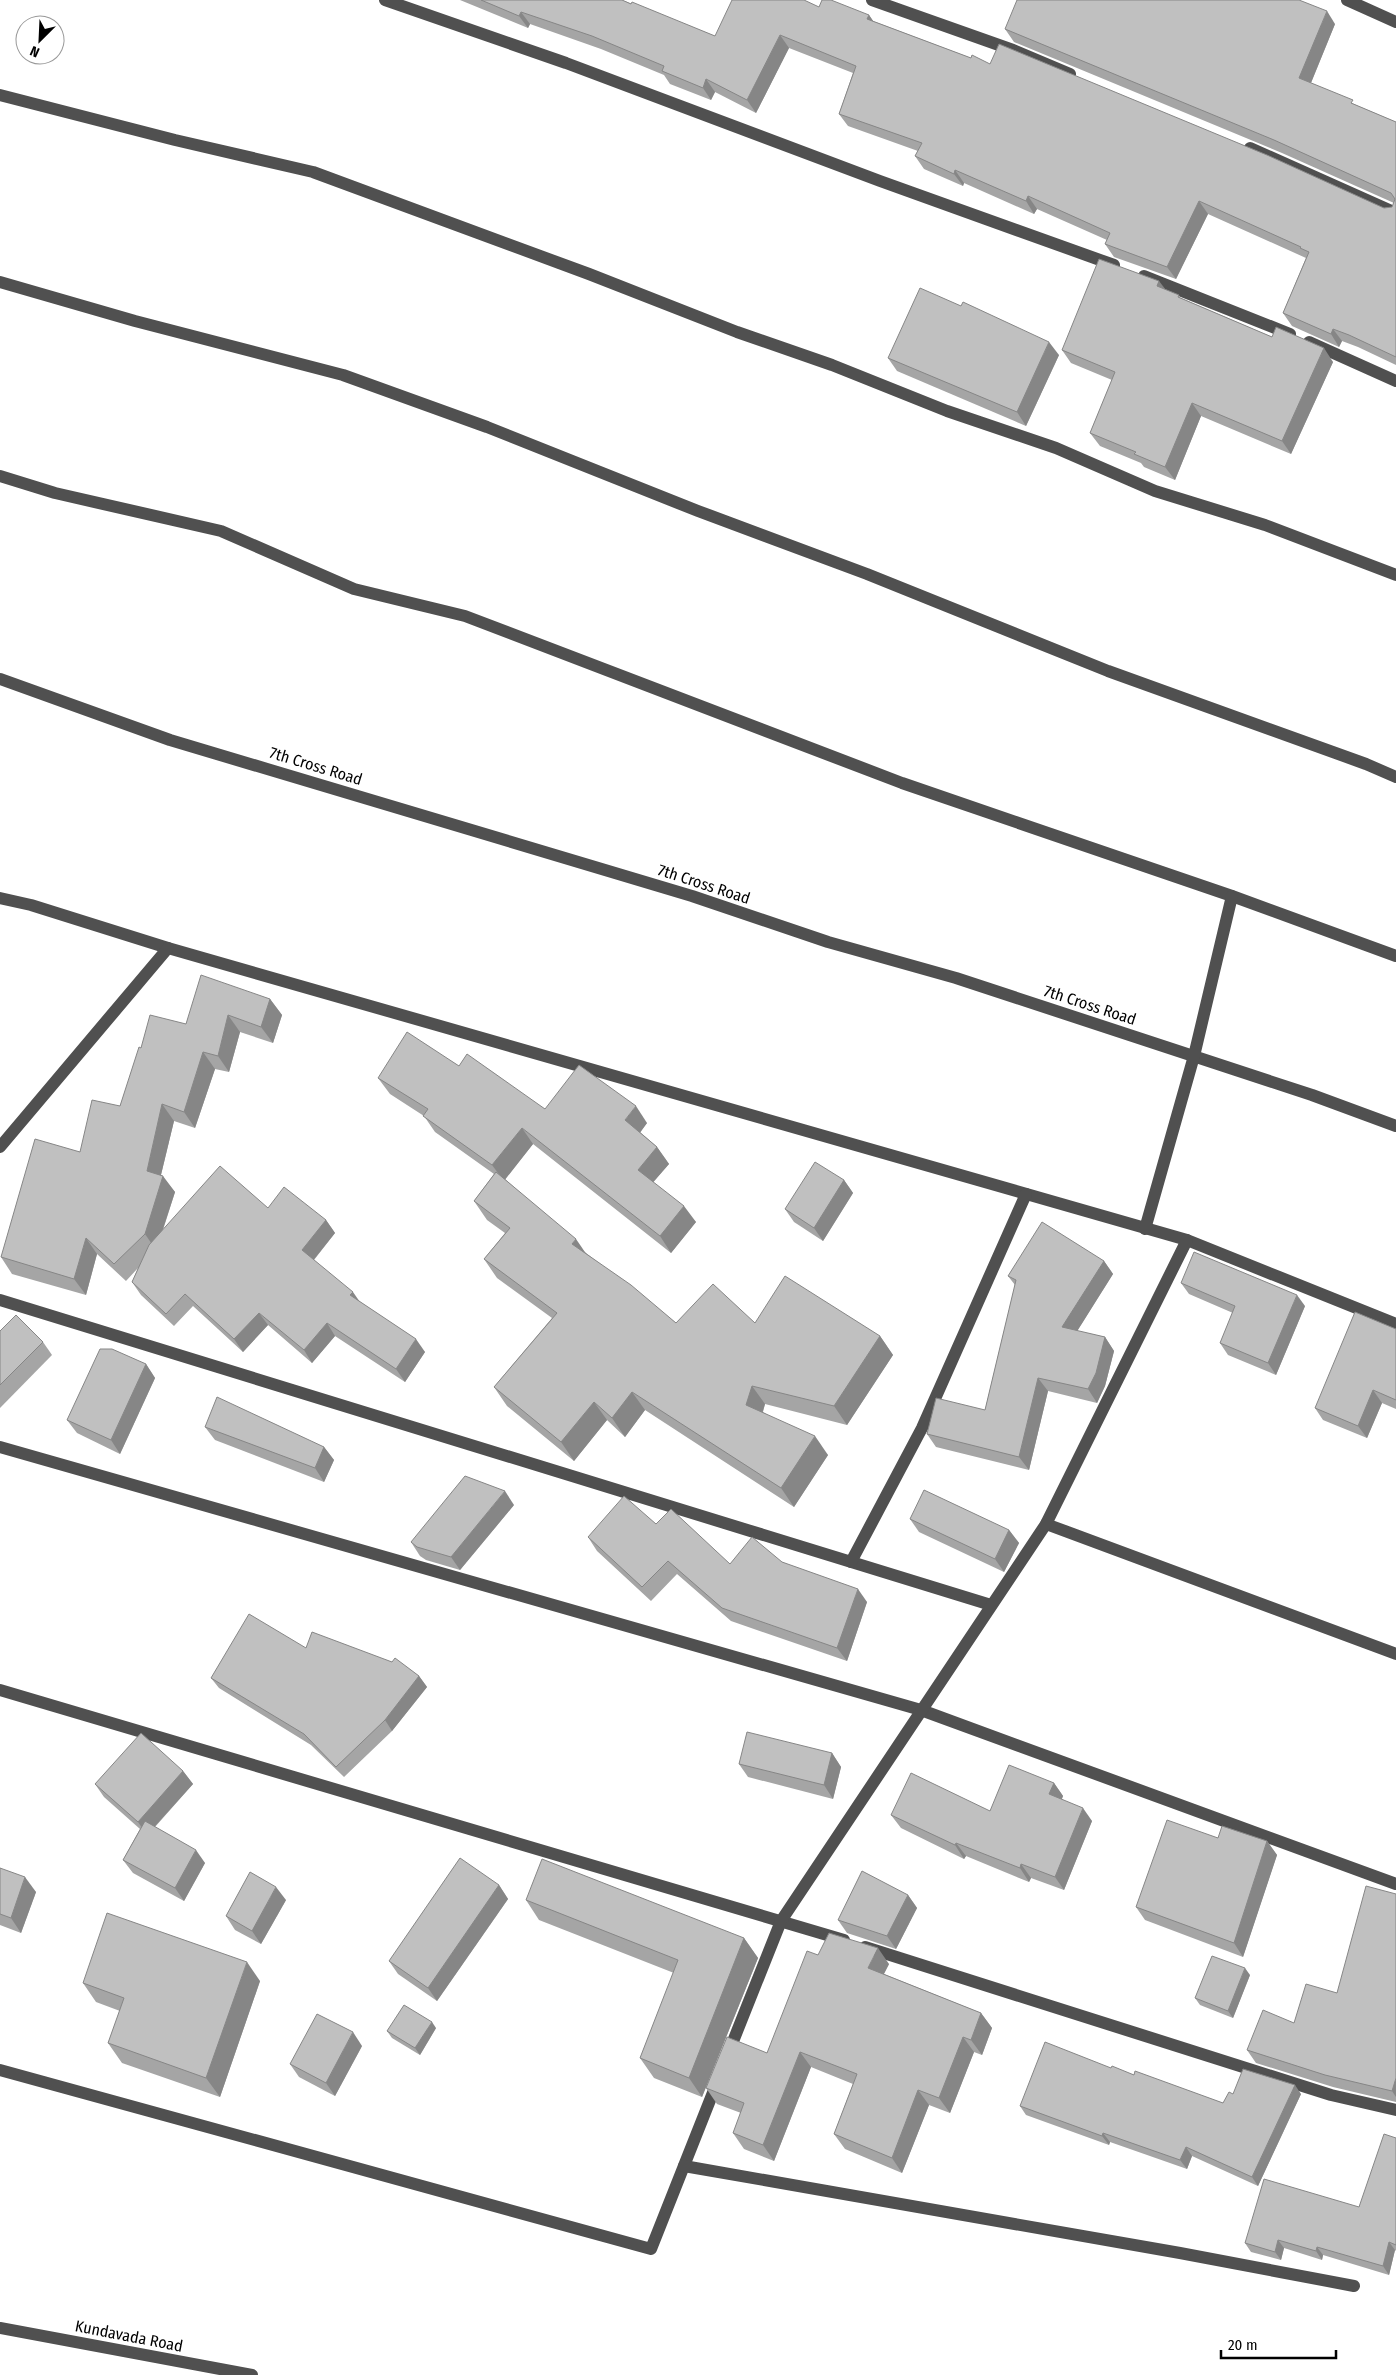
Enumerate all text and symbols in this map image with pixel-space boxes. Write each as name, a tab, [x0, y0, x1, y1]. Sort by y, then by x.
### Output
north arrow	[15, 15, 65, 65]
text: N	[28, 42, 42, 61]
street label: 7th Cross Road	[267, 743, 365, 789]
street label: 7th Cross Road	[656, 860, 752, 908]
street label: 7th Cross Road	[1042, 981, 1138, 1029]
street label: Kundavada Road	[73, 2316, 185, 2356]
scale bar	[1221, 2328, 1336, 2360]
text: 20 m	[1228, 2336, 1258, 2354]

